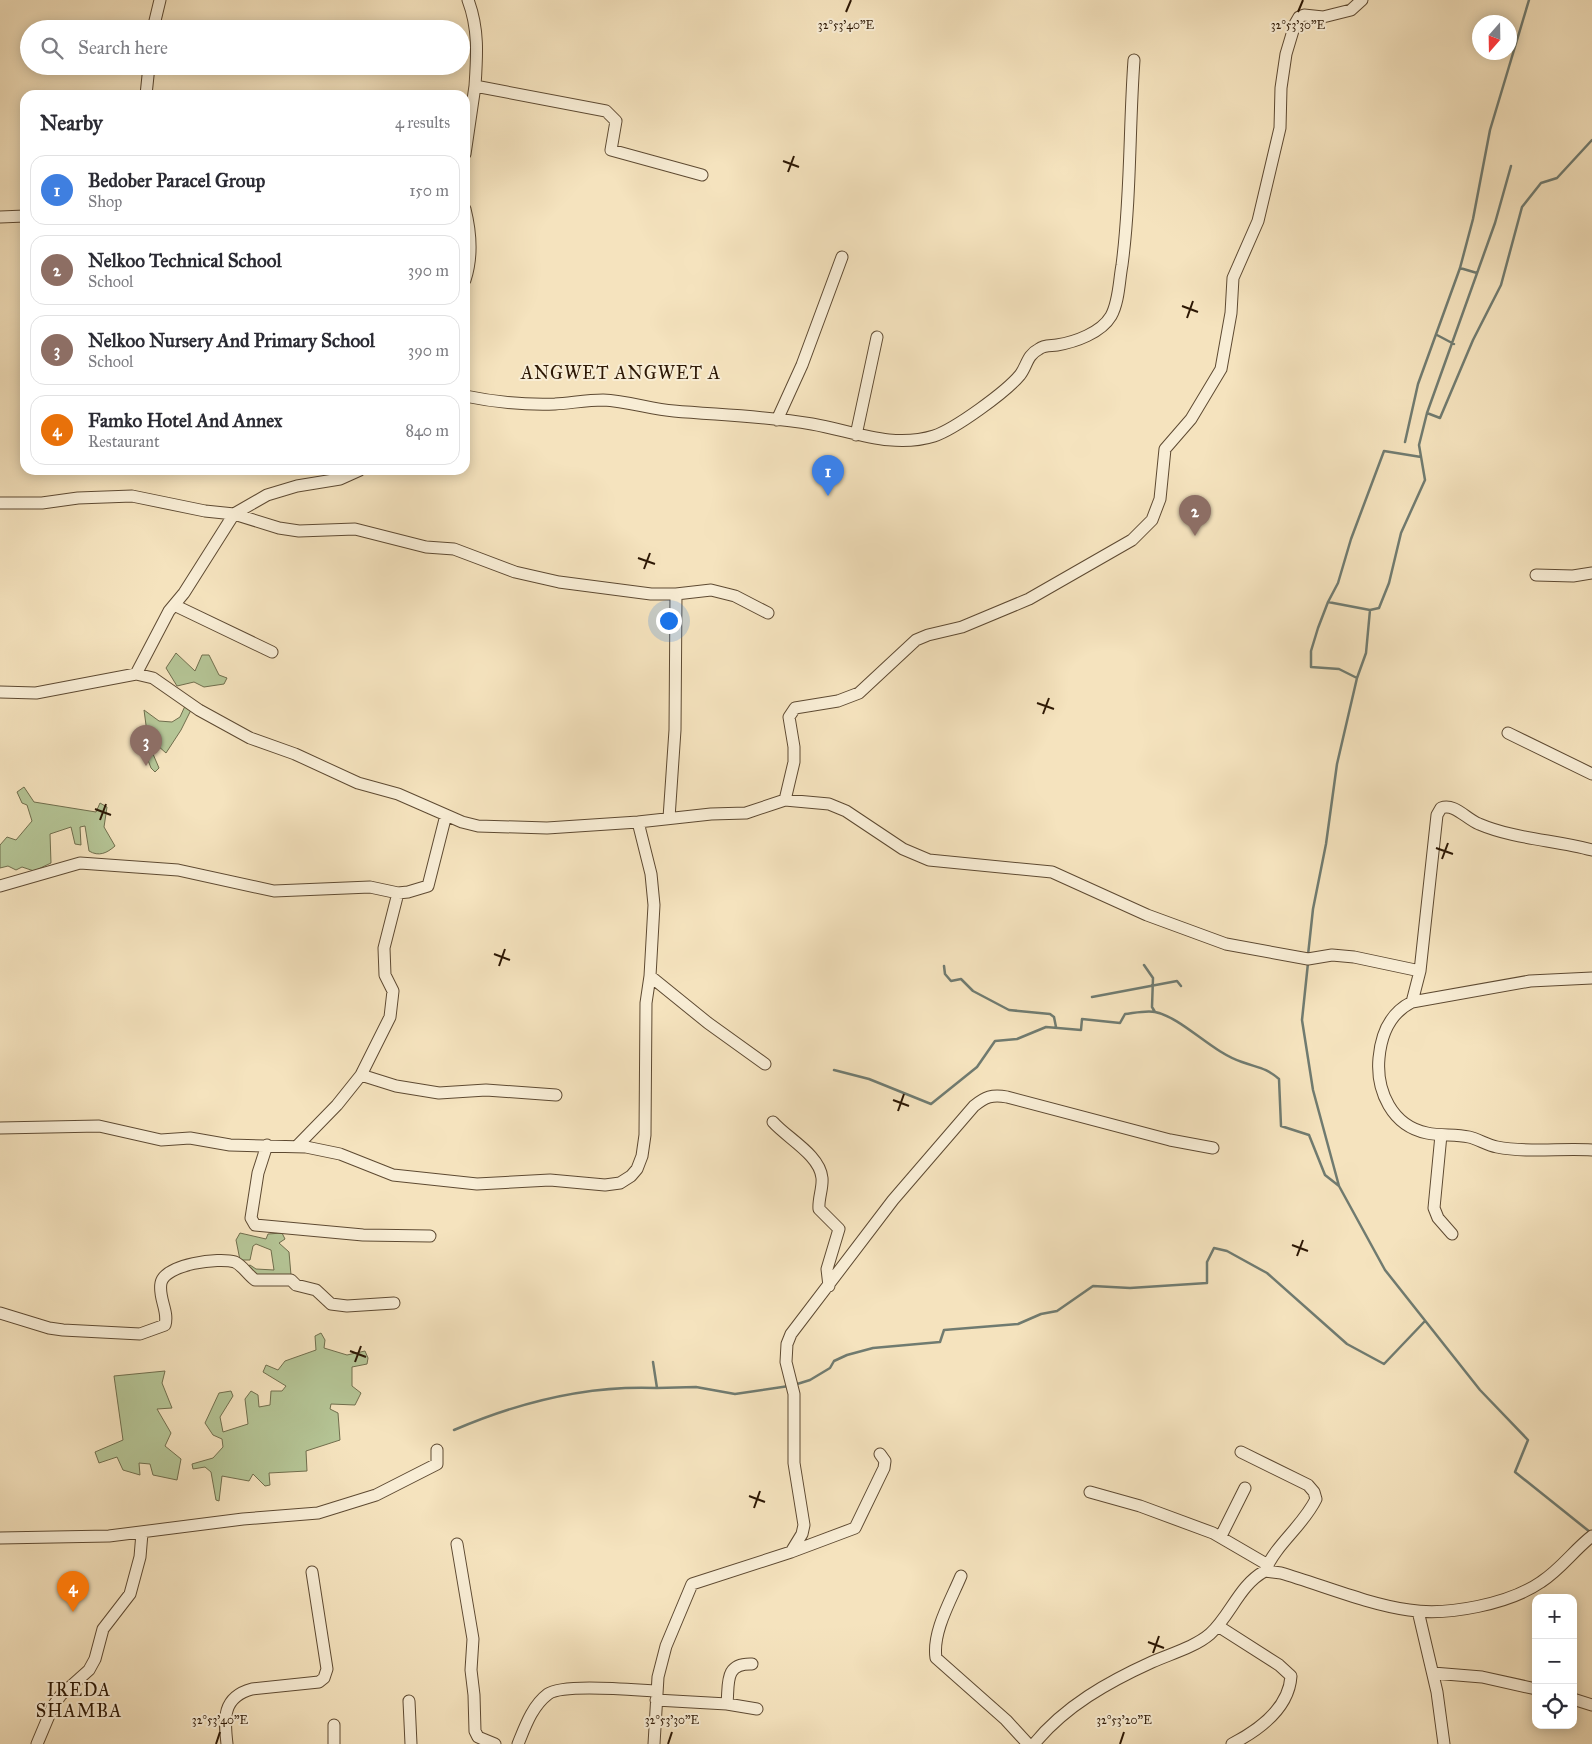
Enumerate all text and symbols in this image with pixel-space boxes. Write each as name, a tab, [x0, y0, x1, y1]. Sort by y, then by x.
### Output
north arrow	[1472, 15, 1517, 60]
text: 32°53'40"E	[818, 18, 875, 32]
text: 32°53'30"E	[1271, 18, 1326, 32]
search box	[20, 20, 470, 75]
icon: search	[38, 34, 66, 62]
text: Search here	[78, 36, 168, 59]
text: Nearby	[40, 110, 103, 136]
text: 4 results	[395, 113, 450, 132]
text: Bedober Paracel Group	[88, 169, 265, 192]
text: 1	[54, 181, 60, 200]
text: 150 m	[409, 181, 449, 200]
text: Shop	[88, 192, 122, 211]
text: Nelkoo Technical School	[88, 249, 282, 272]
text: 2	[53, 261, 61, 280]
text: 390 m	[408, 261, 449, 280]
text: School	[88, 272, 133, 291]
text: Nelkoo Nursery And Primary School	[88, 329, 375, 352]
text: 3	[54, 341, 60, 360]
text: 390 m	[408, 341, 449, 360]
text: School	[88, 352, 133, 371]
district label: ANGWET ANGWET A	[520, 362, 721, 384]
text: Famko Hotel And Annex	[88, 409, 283, 432]
text: 4	[53, 421, 61, 440]
text: 840 m	[405, 421, 449, 440]
text: Restaurant	[88, 432, 160, 451]
pin: 1	[812, 455, 844, 496]
pin: 2	[1179, 495, 1211, 536]
your location	[656, 608, 682, 634]
pin: 3	[130, 725, 162, 766]
pin: 4	[57, 1571, 89, 1612]
map controls	[1532, 1594, 1577, 1729]
button: +	[1532, 1594, 1577, 1639]
button: −	[1532, 1639, 1577, 1684]
district label: IREDA SHAMBA	[36, 1679, 122, 1722]
button: locate	[1532, 1684, 1577, 1729]
text: 32°53'40"E	[192, 1713, 249, 1727]
text: 32°53'30"E	[645, 1713, 700, 1727]
text: 32°53'20"E	[1096, 1713, 1152, 1727]

